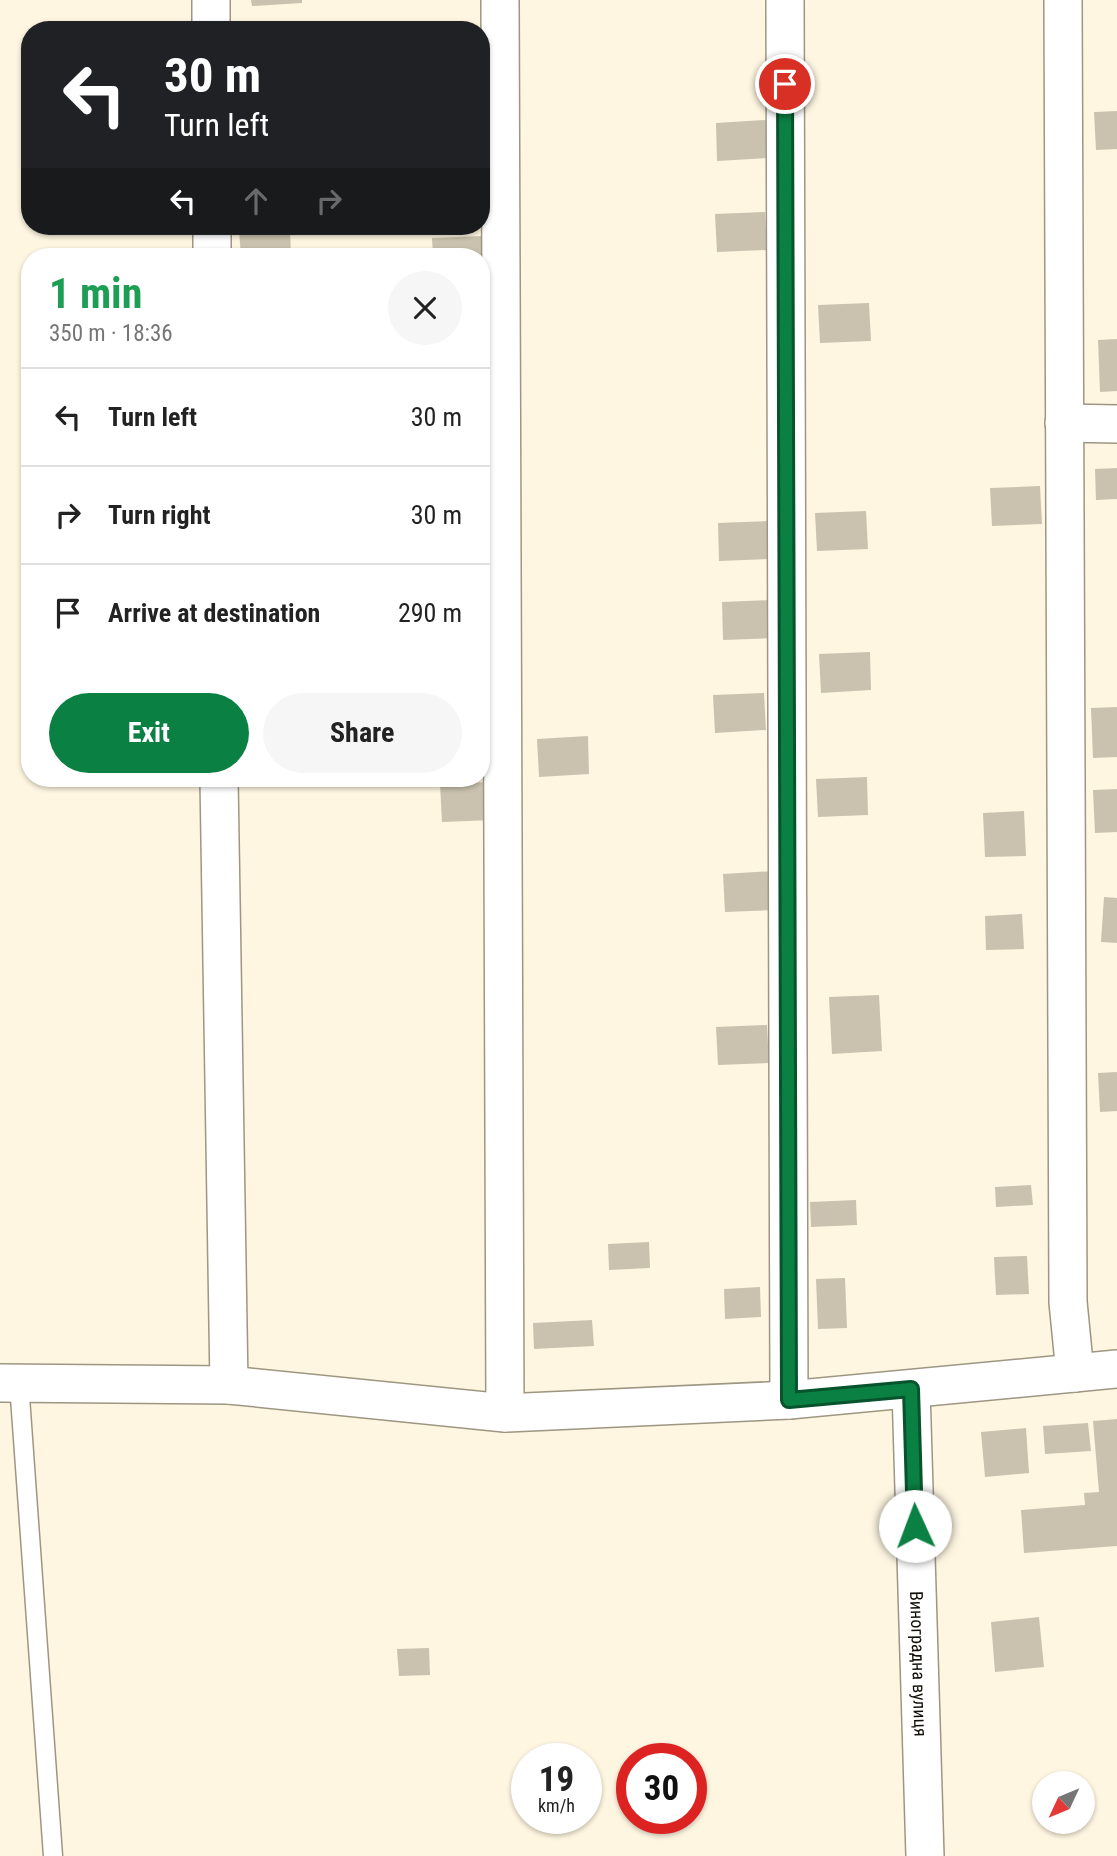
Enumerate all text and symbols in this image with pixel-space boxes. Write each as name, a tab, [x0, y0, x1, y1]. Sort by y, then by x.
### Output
text: 30 m	[164, 47, 261, 104]
icon: left	[49, 49, 140, 140]
pin	[755, 54, 815, 114]
icon: arrive	[766, 65, 804, 103]
text: Turn left	[164, 106, 269, 144]
icon: left	[164, 182, 202, 220]
icon: ahead	[237, 182, 275, 220]
icon: right	[310, 182, 348, 220]
text: 1 min	[49, 269, 142, 318]
button: close	[388, 271, 462, 345]
text: 350 m · 18:36	[49, 320, 173, 347]
icon: left	[49, 398, 87, 436]
text: Turn left	[108, 402, 197, 432]
text: 30 m	[411, 402, 462, 432]
icon: right	[49, 496, 87, 534]
text: Turn right	[108, 500, 210, 530]
text: 30 m	[411, 500, 462, 530]
icon: arrive	[49, 594, 87, 632]
text: Arrive at destination	[108, 598, 320, 628]
text: 290 m	[398, 598, 462, 628]
button: Exit	[49, 693, 249, 773]
button: Share	[263, 693, 462, 773]
position arrow	[878, 1489, 952, 1563]
street label: Виноградна вулиця	[907, 1591, 932, 1737]
speed limit sign: 30	[616, 1743, 707, 1834]
text: 19	[539, 1759, 574, 1800]
north arrow	[1032, 1771, 1096, 1834]
map controls	[1032, 1771, 1095, 1834]
text: km/h	[538, 1795, 575, 1816]

